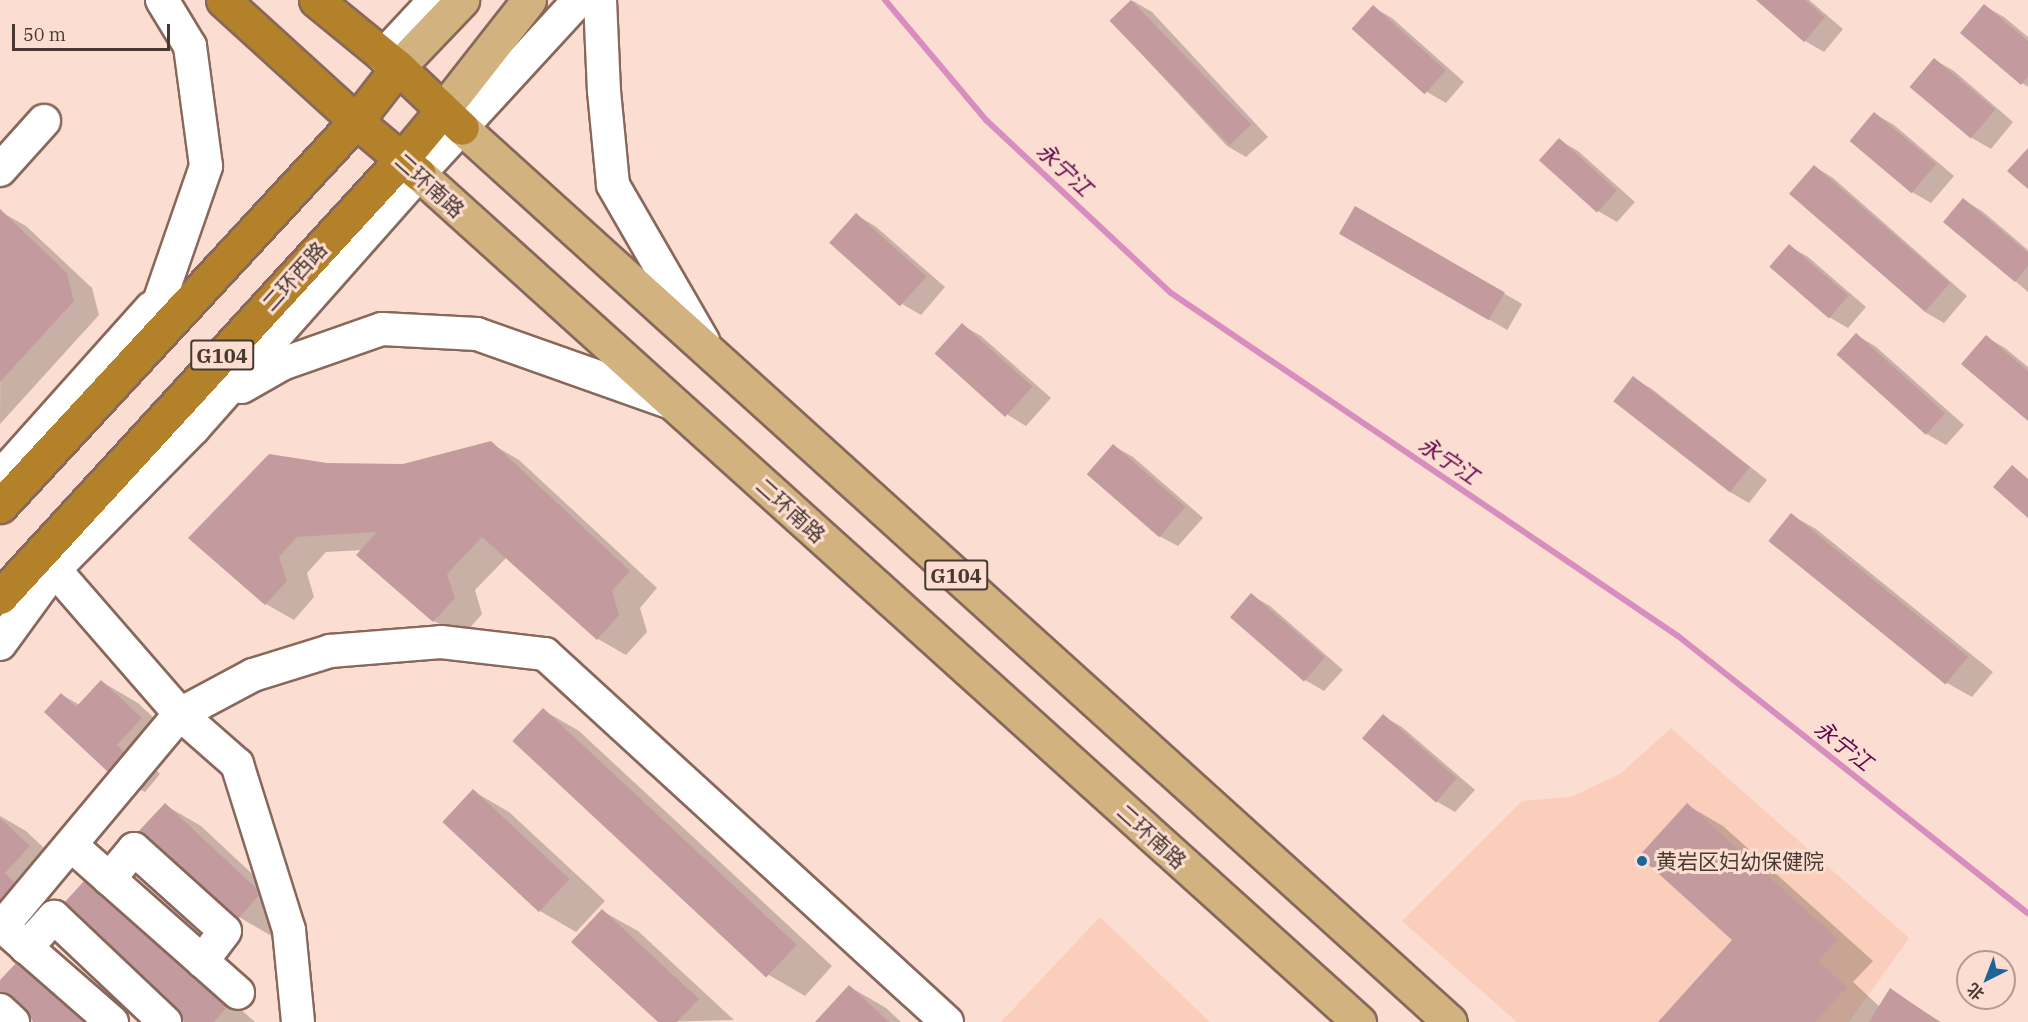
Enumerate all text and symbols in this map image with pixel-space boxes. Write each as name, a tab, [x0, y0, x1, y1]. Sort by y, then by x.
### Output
scale bar	[15, 12, 172, 50]
text: 50 m	[23, 23, 66, 46]
water label: 永宁江	[1032, 137, 1098, 201]
street label: 二环南路	[390, 148, 470, 222]
street label: 二环西路	[257, 236, 331, 316]
road number: G104	[189, 338, 255, 372]
water label: 永宁江	[1414, 431, 1484, 489]
street label: 二环南路	[751, 473, 831, 547]
road number: G104	[923, 558, 989, 592]
water label: 永宁江	[1810, 714, 1878, 776]
street label: 二环南路	[1112, 799, 1192, 873]
place label: 黄岩区妇幼保健院	[1656, 848, 1824, 874]
marker: 黄岩区妇幼保健院	[1633, 852, 1651, 870]
north arrow	[1956, 950, 2016, 1010]
text: 北	[1963, 979, 1988, 1005]

